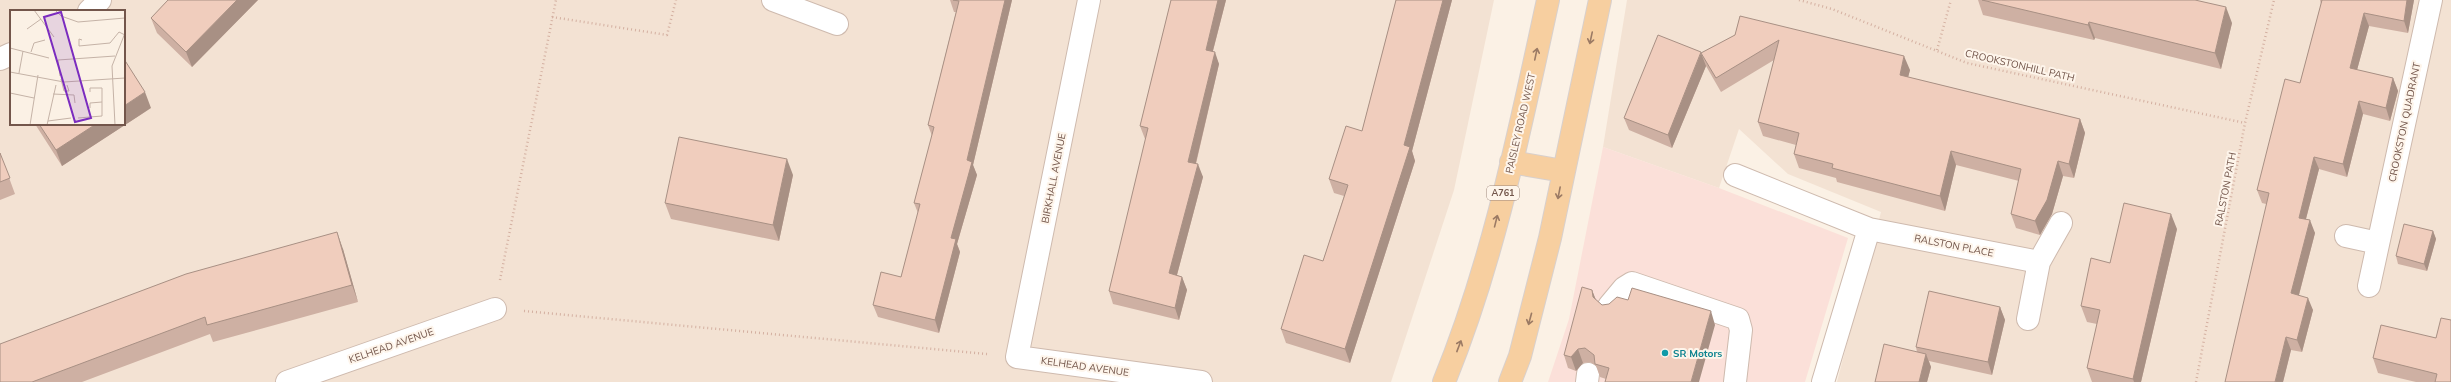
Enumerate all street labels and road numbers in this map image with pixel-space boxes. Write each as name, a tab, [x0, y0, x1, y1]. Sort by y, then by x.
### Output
street label: CROOKSTONHILL PATH	[1964, 47, 2076, 84]
street label: CROOKSTON QUADRANT	[2385, 61, 2424, 183]
street label: PAISLEY ROAD WEST	[1503, 72, 1538, 175]
street label: BIRKHALL AVENUE	[1038, 132, 1069, 224]
street label: RALSTON PATH	[2212, 151, 2239, 227]
road number: A761	[1487, 186, 1519, 200]
street label: RALSTON PLACE	[1913, 231, 1995, 260]
street label: KELHEAD AVENUE	[347, 325, 435, 366]
street label: KELHEAD AVENUE	[1040, 354, 1130, 379]

